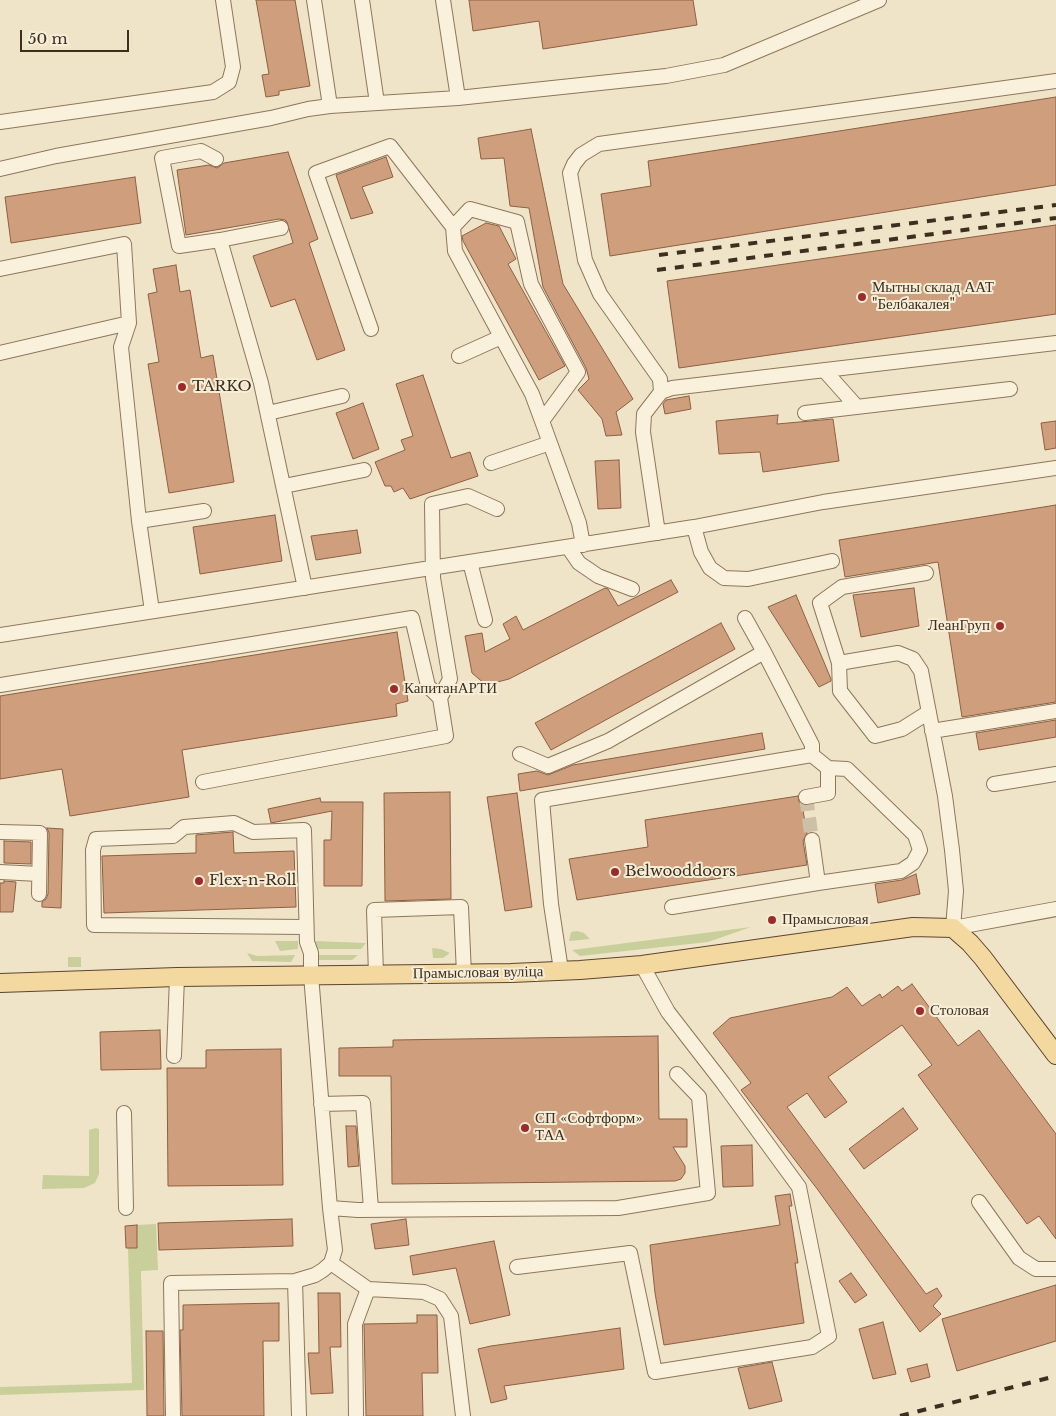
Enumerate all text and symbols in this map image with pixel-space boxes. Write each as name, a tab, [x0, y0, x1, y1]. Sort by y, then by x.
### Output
scale bar	[22, 20, 131, 52]
text: 50 m	[28, 29, 68, 48]
place label: Мытны склад ААТ "Белбакалея"	[872, 279, 994, 314]
marker: Мытны склад ААТ "Белбакалея"	[856, 291, 868, 303]
place label: TARKO	[192, 378, 252, 396]
marker: TARKO	[176, 381, 188, 393]
place label: ЛеанГруп	[928, 617, 990, 635]
marker: ЛеанГруп	[994, 620, 1006, 632]
place label: КапитанАРТИ	[404, 680, 497, 698]
marker: КапитанАРТИ	[388, 683, 400, 695]
place label: Belwooddoors	[625, 863, 736, 881]
marker: Belwooddoors	[609, 866, 621, 878]
place label: Flex-n-Roll	[209, 872, 296, 890]
marker: Flex-n-Roll	[193, 875, 205, 887]
place label: Прамысловая	[782, 911, 869, 929]
marker: Прамысловая	[766, 914, 778, 926]
street label: Прамысловая вуліца	[413, 963, 543, 983]
place label: Столовая	[930, 1002, 989, 1020]
marker: Столовая	[914, 1005, 926, 1017]
place label: СП «Софтформ» ТАА	[535, 1110, 643, 1145]
marker: СП «Софтформ» ТАА	[519, 1122, 531, 1134]

